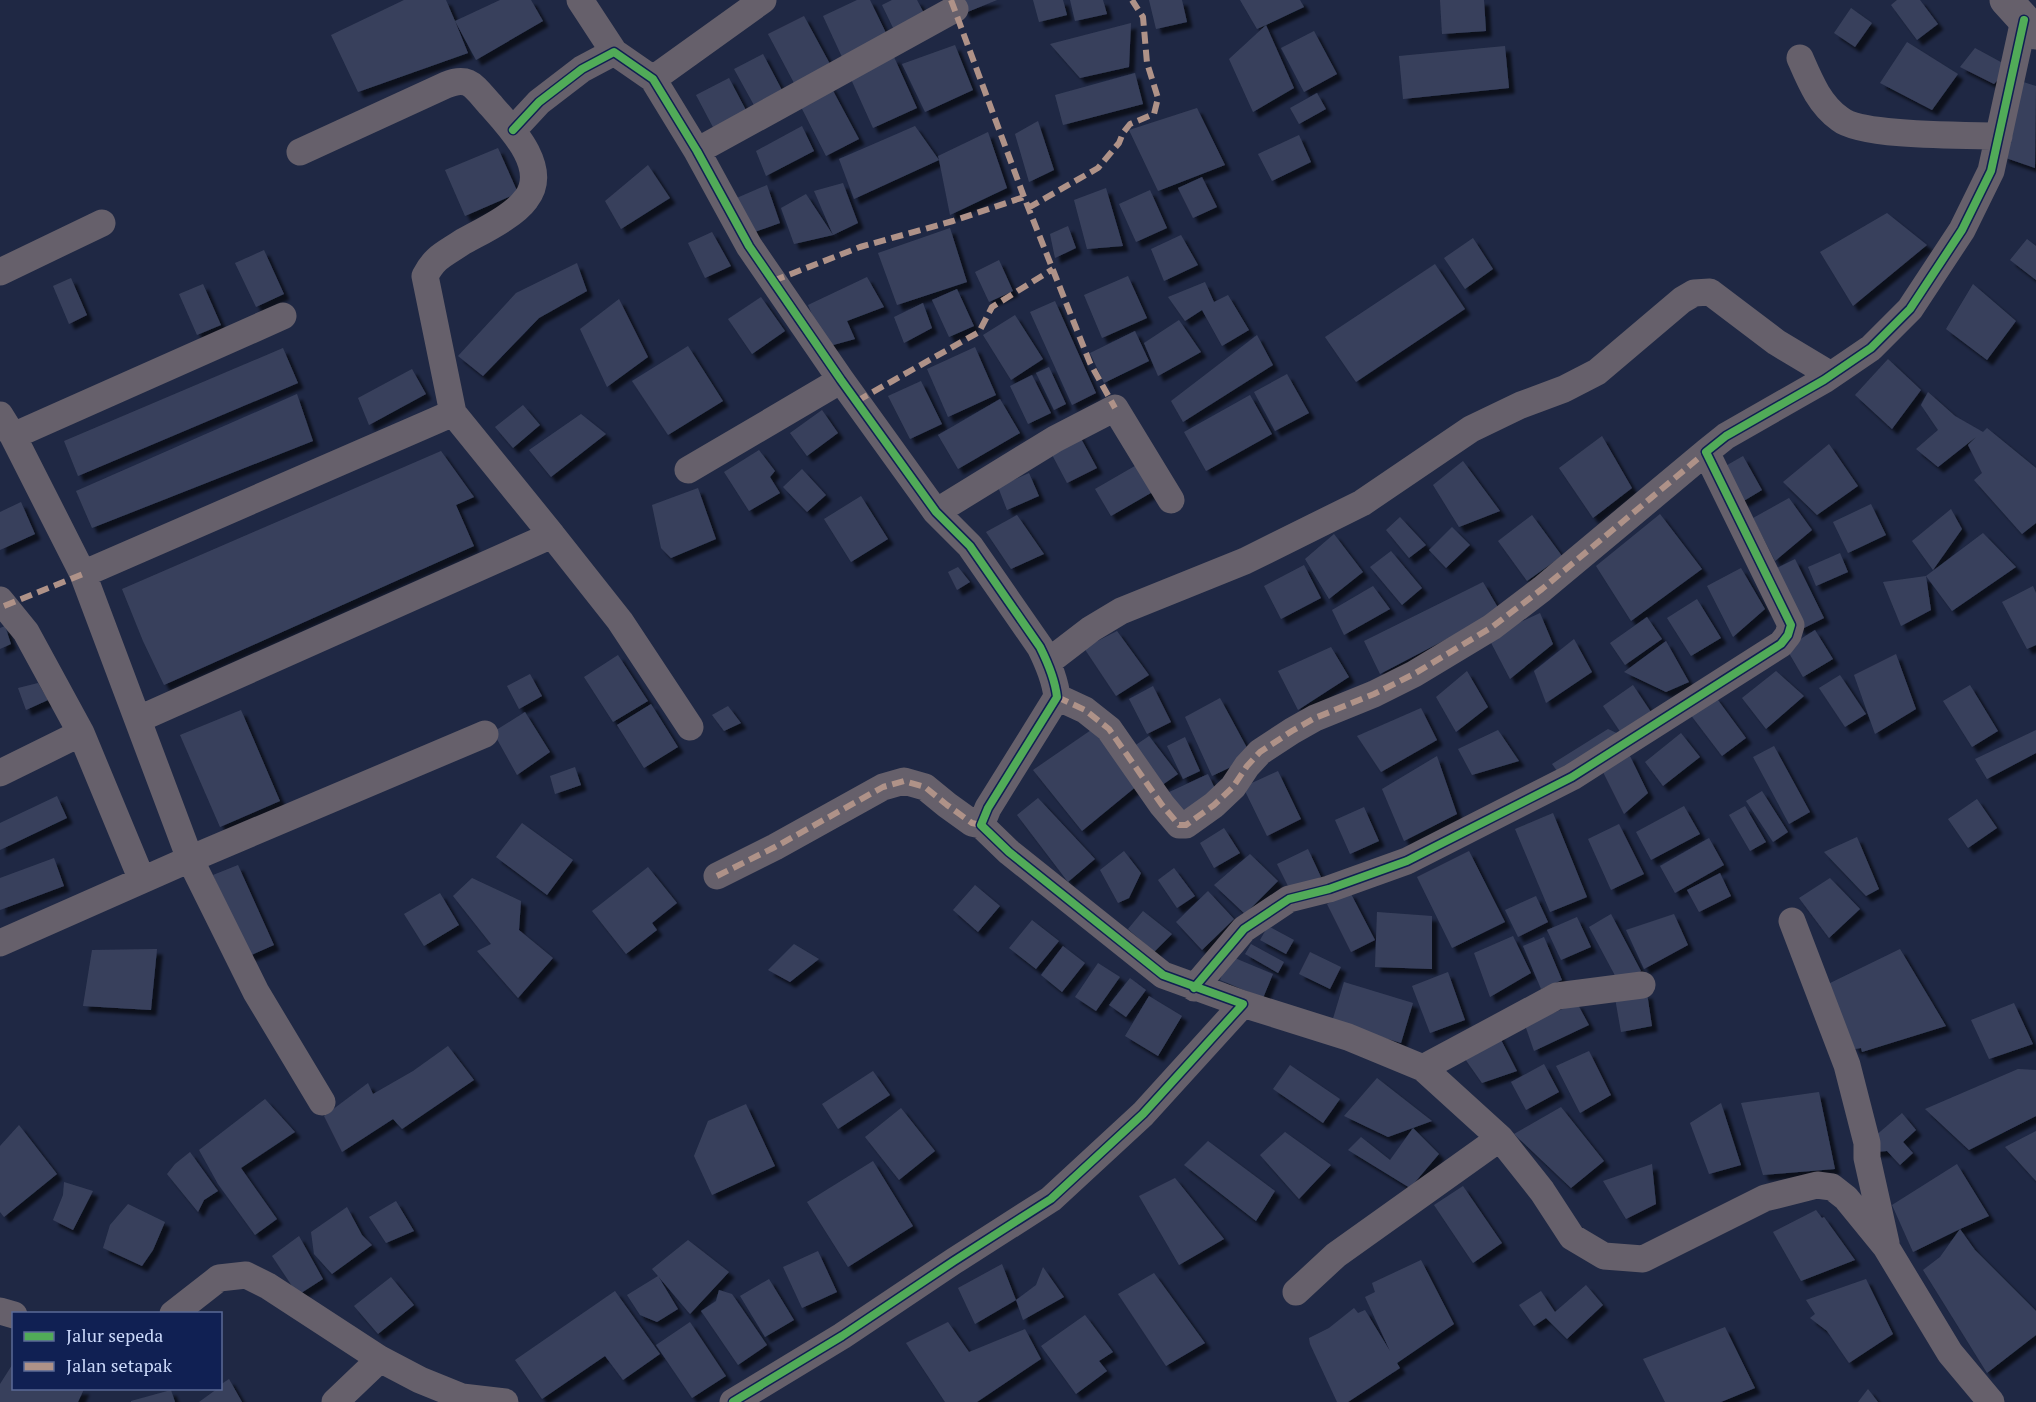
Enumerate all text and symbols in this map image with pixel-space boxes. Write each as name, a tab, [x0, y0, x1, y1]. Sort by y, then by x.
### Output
legend	[12, 1312, 222, 1390]
text: Jalur sepeda	[66, 1323, 163, 1347]
text: Jalan setapak	[66, 1353, 173, 1377]

